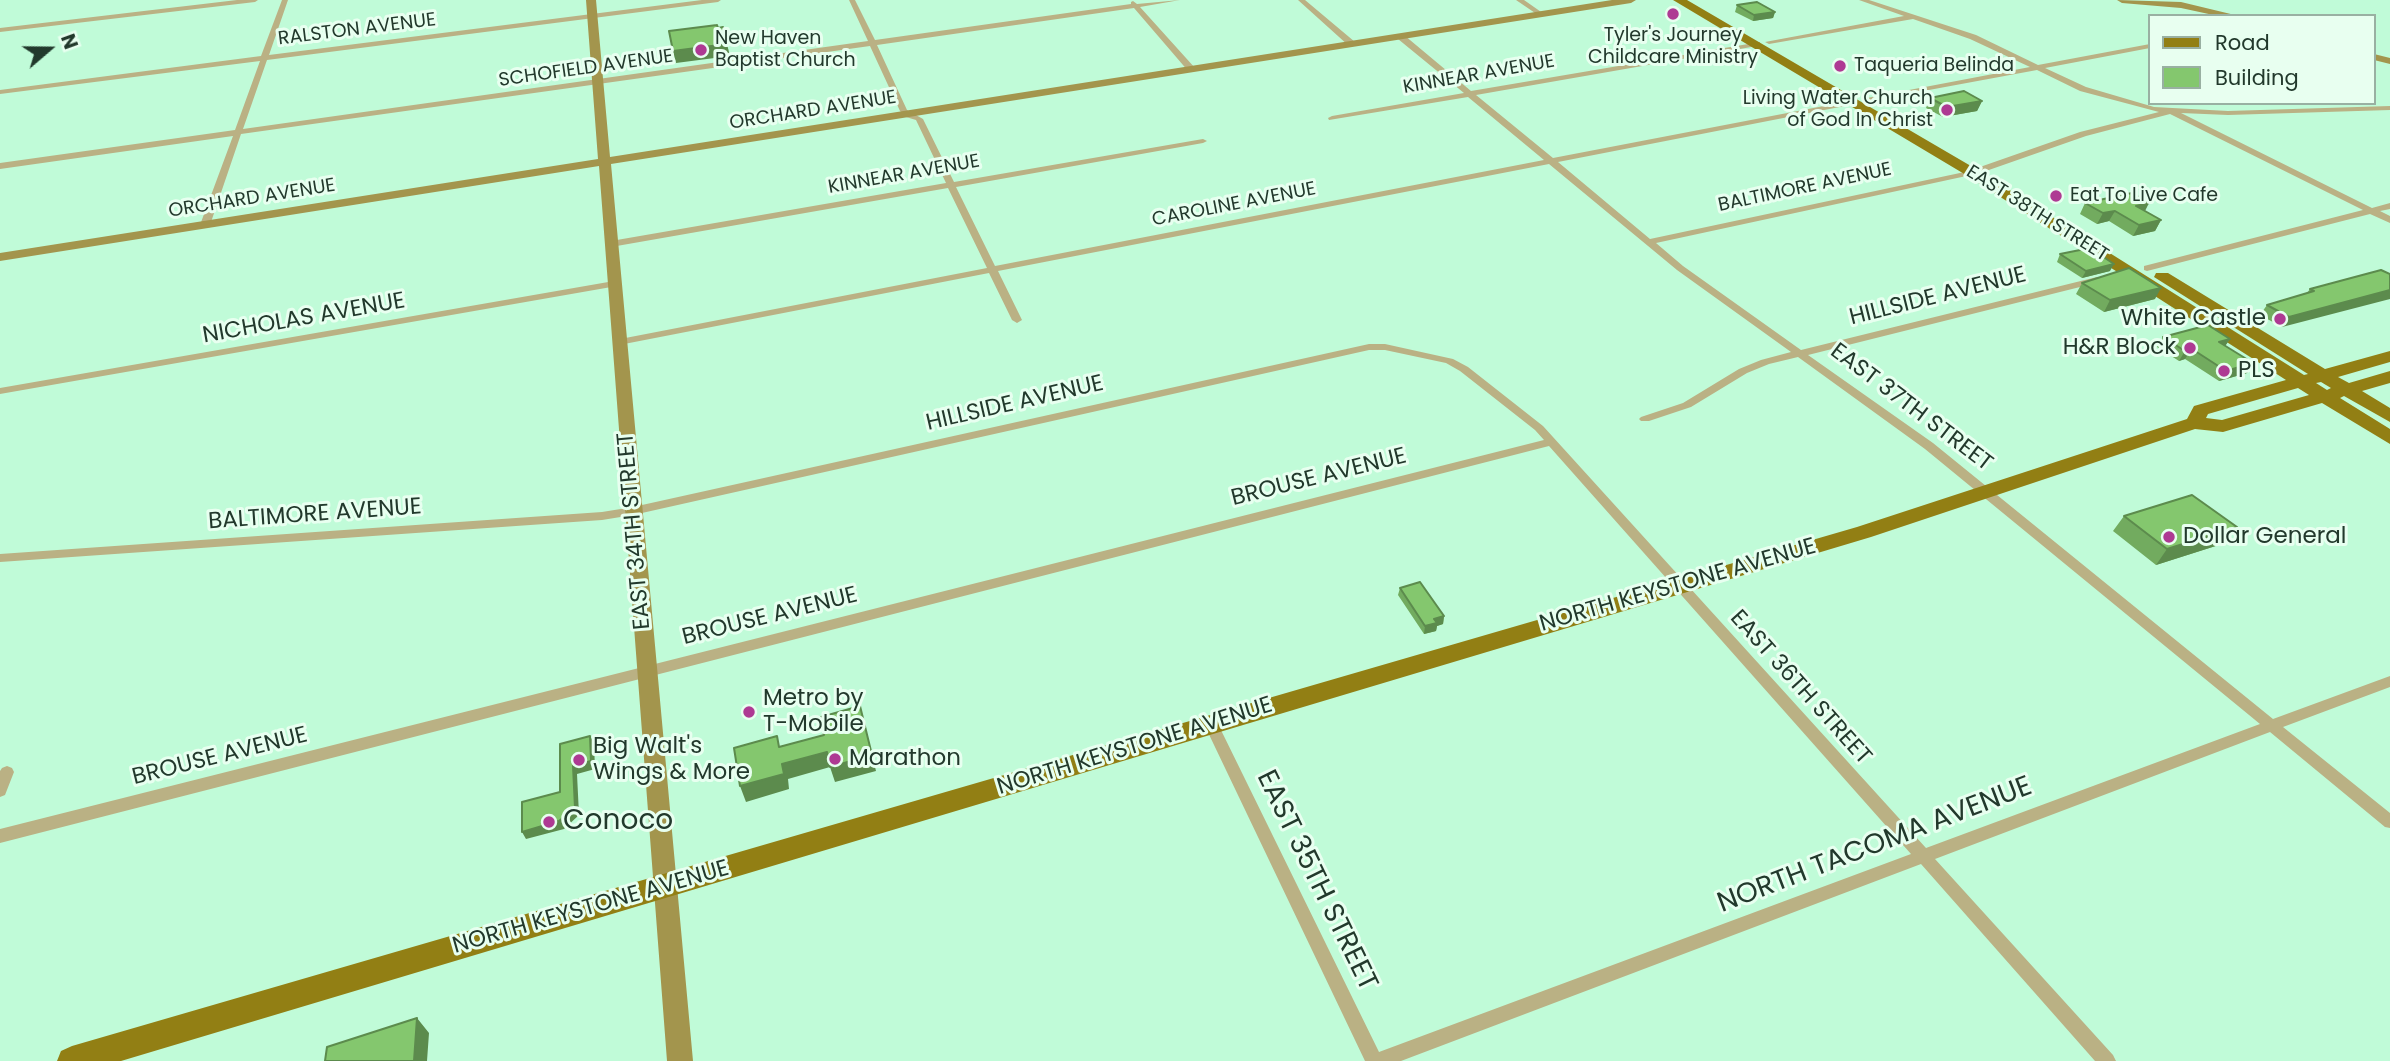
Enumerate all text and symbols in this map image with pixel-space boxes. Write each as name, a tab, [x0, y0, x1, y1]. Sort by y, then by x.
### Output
marker: Tyler's Journey Childcare Ministry	[1665, 6, 1681, 22]
street label: RALSTON AVENUE	[277, 9, 437, 51]
north arrow	[14, 14, 84, 84]
legend	[2148, 14, 2376, 105]
place label: Tyler's Journey Childcare Ministry	[1588, 25, 1758, 69]
place label: New Haven Baptist Church	[715, 28, 856, 72]
text: Road	[2215, 28, 2270, 57]
text: N	[54, 30, 84, 53]
marker: New Haven Baptist Church	[693, 42, 709, 58]
street label: SCHOFIELD AVENUE	[497, 45, 675, 93]
street label: KINNEAR AVENUE	[1402, 50, 1556, 100]
place label: Taqueria Belinda	[1854, 55, 2014, 77]
marker: Taqueria Belinda	[1832, 58, 1848, 74]
text: Building	[2215, 63, 2299, 92]
street label: ORCHARD AVENUE	[728, 87, 898, 135]
place label: Living Water Church of God In Christ	[1743, 88, 1933, 132]
marker: Living Water Church of God In Christ	[1939, 102, 1955, 118]
street label: KINNEAR AVENUE	[827, 150, 981, 200]
street label: BALTIMORE AVENUE	[1716, 158, 1894, 218]
street label: EAST 38TH STREET	[1962, 161, 2112, 267]
street label: ORCHARD AVENUE	[167, 175, 337, 223]
street label: CAROLINE AVENUE	[1150, 178, 1318, 232]
place label: Eat To Live Cafe	[2070, 185, 2218, 207]
marker: Eat To Live Cafe	[2048, 188, 2064, 204]
street label: HILLSIDE AVENUE	[1847, 262, 2029, 332]
street label: NICHOLAS AVENUE	[201, 288, 407, 350]
place label: White Castle	[2121, 305, 2266, 333]
marker: White Castle	[2272, 311, 2288, 327]
place label: H&R Block	[2063, 334, 2176, 362]
street label: EAST 37TH STREET	[1824, 338, 1998, 478]
marker: H&R Block	[2182, 340, 2198, 356]
place label: PLS	[2238, 357, 2275, 385]
marker: PLS	[2216, 363, 2232, 379]
street label: HILLSIDE AVENUE	[924, 370, 1106, 438]
street label: EAST 34TH STREET	[613, 431, 657, 631]
street label: BROUSE AVENUE	[1229, 443, 1409, 513]
street label: BALTIMORE AVENUE	[207, 494, 423, 536]
place label: Dollar General	[2183, 523, 2346, 551]
marker: Dollar General	[2161, 529, 2177, 545]
street label: NORTH KEYSTONE AVENUE	[1537, 533, 1819, 639]
street label: BROUSE AVENUE	[680, 582, 860, 652]
street label: EAST 36TH STREET	[1723, 605, 1877, 771]
place label: Metro by T-Mobile	[763, 685, 864, 739]
street label: NORTH KEYSTONE AVENUE	[994, 692, 1276, 802]
marker: Metro by T-Mobile	[741, 704, 757, 720]
street label: BROUSE AVENUE	[130, 722, 310, 792]
place label: Big Walt's Wings & More	[593, 733, 750, 787]
place label: Marathon	[849, 745, 961, 773]
marker: Marathon	[827, 751, 843, 767]
marker: Big Walt's Wings & More	[571, 752, 587, 768]
street label: EAST 35TH STREET	[1248, 765, 1384, 997]
street label: NORTH TACOMA AVENUE	[1713, 770, 2037, 922]
place label: Conoco	[563, 805, 673, 839]
marker: Conoco	[541, 814, 557, 830]
street label: NORTH KEYSTONE AVENUE	[450, 855, 732, 961]

